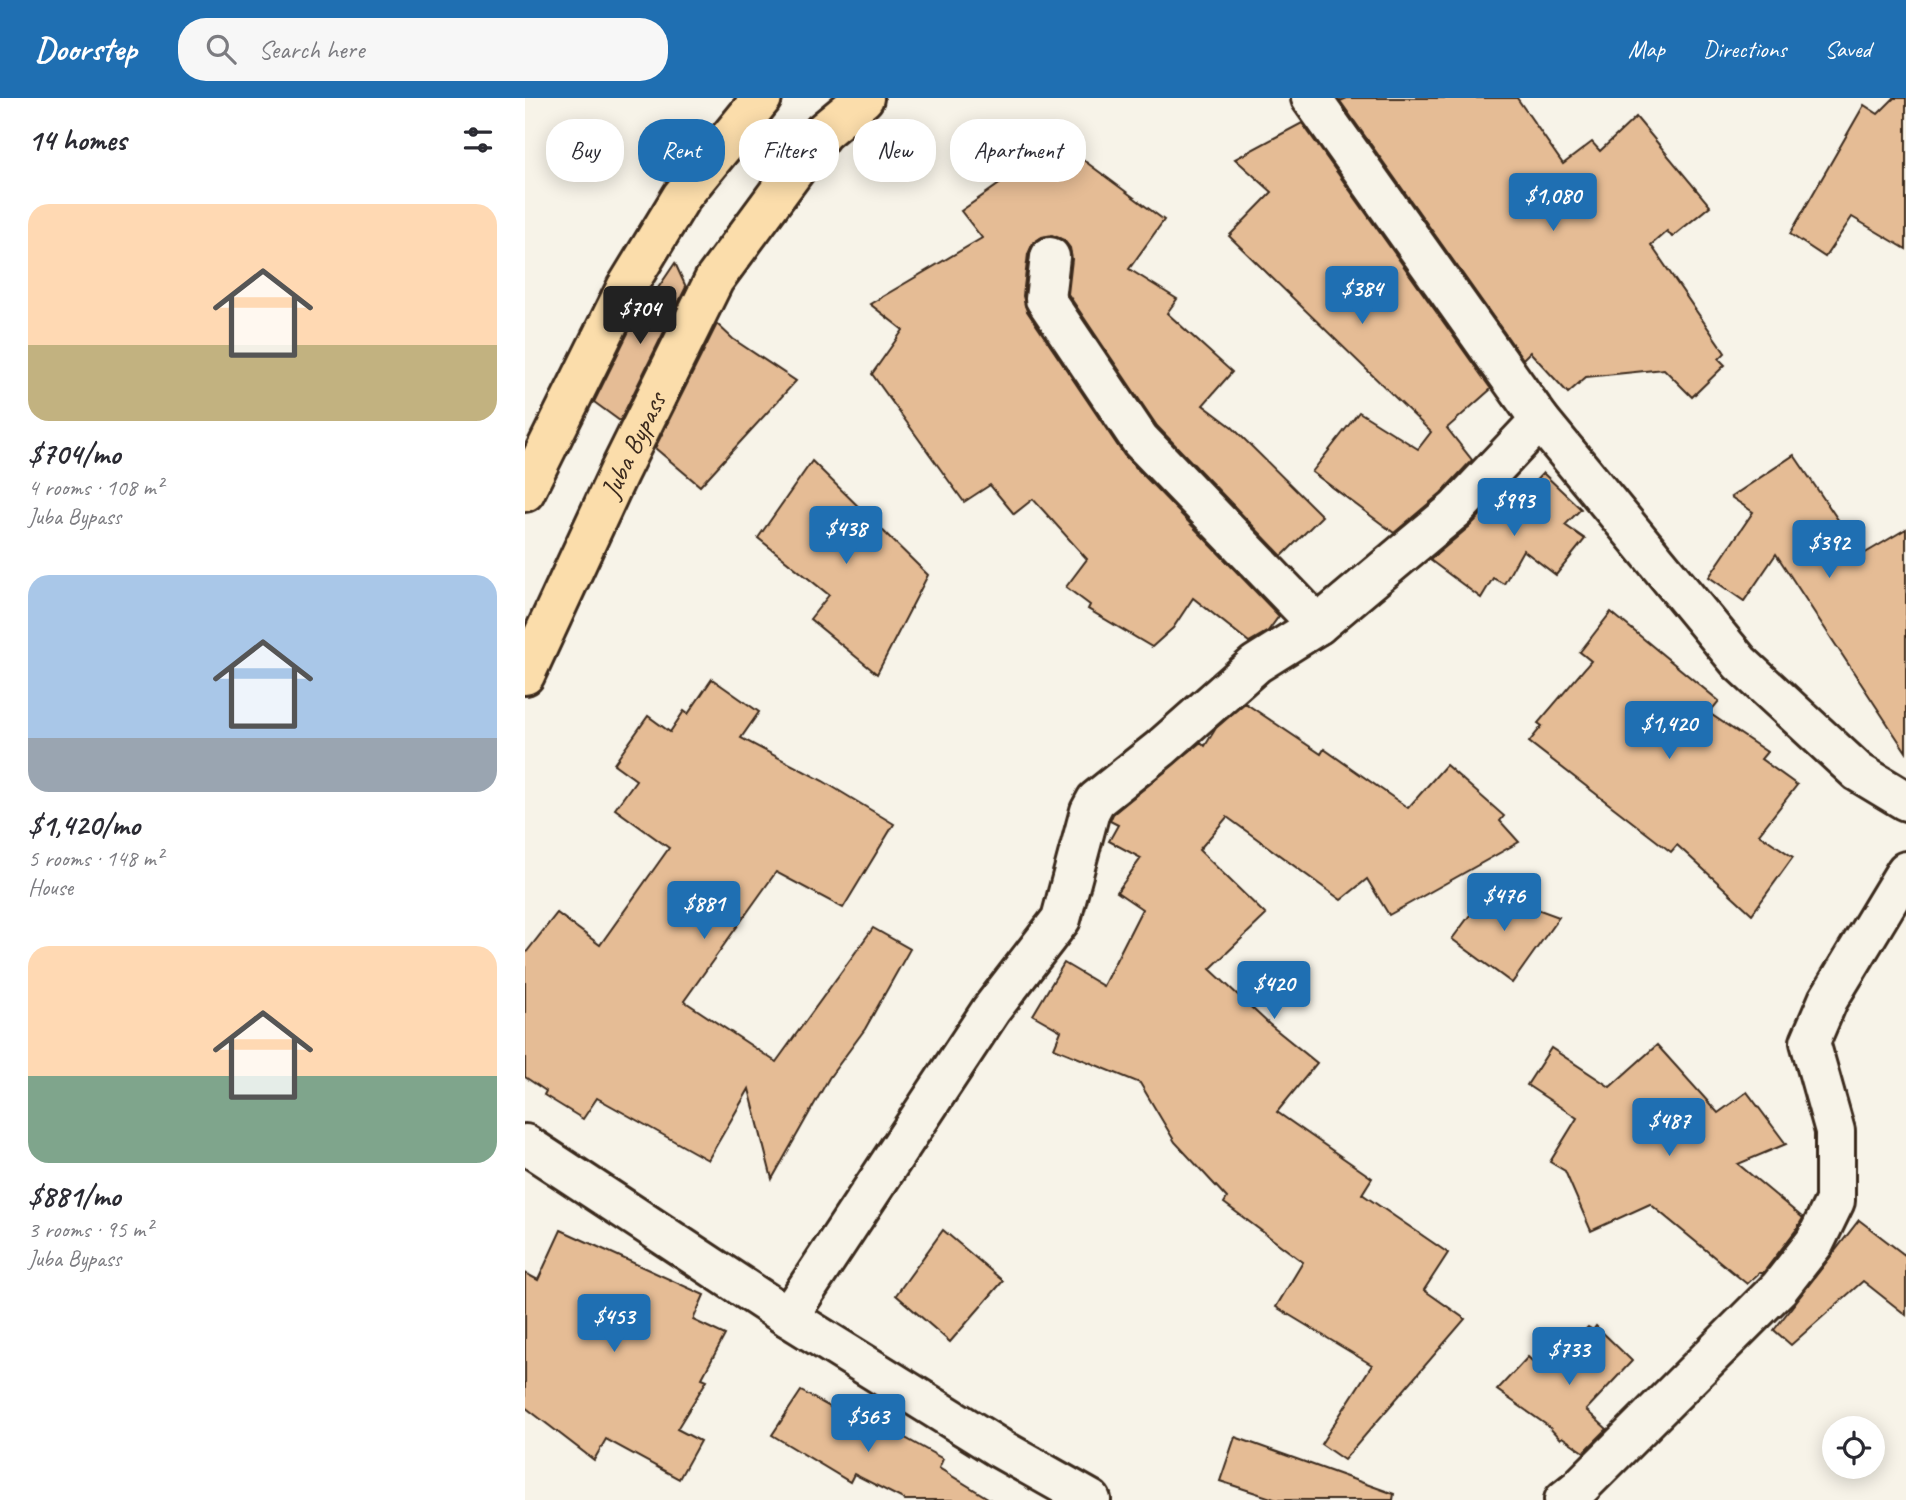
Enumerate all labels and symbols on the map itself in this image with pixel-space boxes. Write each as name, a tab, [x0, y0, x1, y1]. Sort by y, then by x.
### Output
pin: $1,080	[1496, 174, 1610, 233]
pin: $384	[1321, 266, 1403, 326]
pin: $704	[599, 286, 681, 346]
street label: Juba Bypass	[592, 384, 675, 505]
pin: $993	[1473, 478, 1555, 538]
pin: $438	[805, 506, 887, 566]
pin: $392	[1788, 520, 1870, 580]
pin: $1,420	[1612, 702, 1726, 761]
pin: $476	[1463, 874, 1545, 933]
pin: $881	[663, 882, 745, 941]
pin: $420	[1233, 962, 1315, 1021]
pin: $487	[1628, 1098, 1710, 1158]
pin: $453	[573, 1294, 655, 1354]
pin: $733	[1528, 1328, 1610, 1387]
pin: $563	[827, 1394, 909, 1454]

